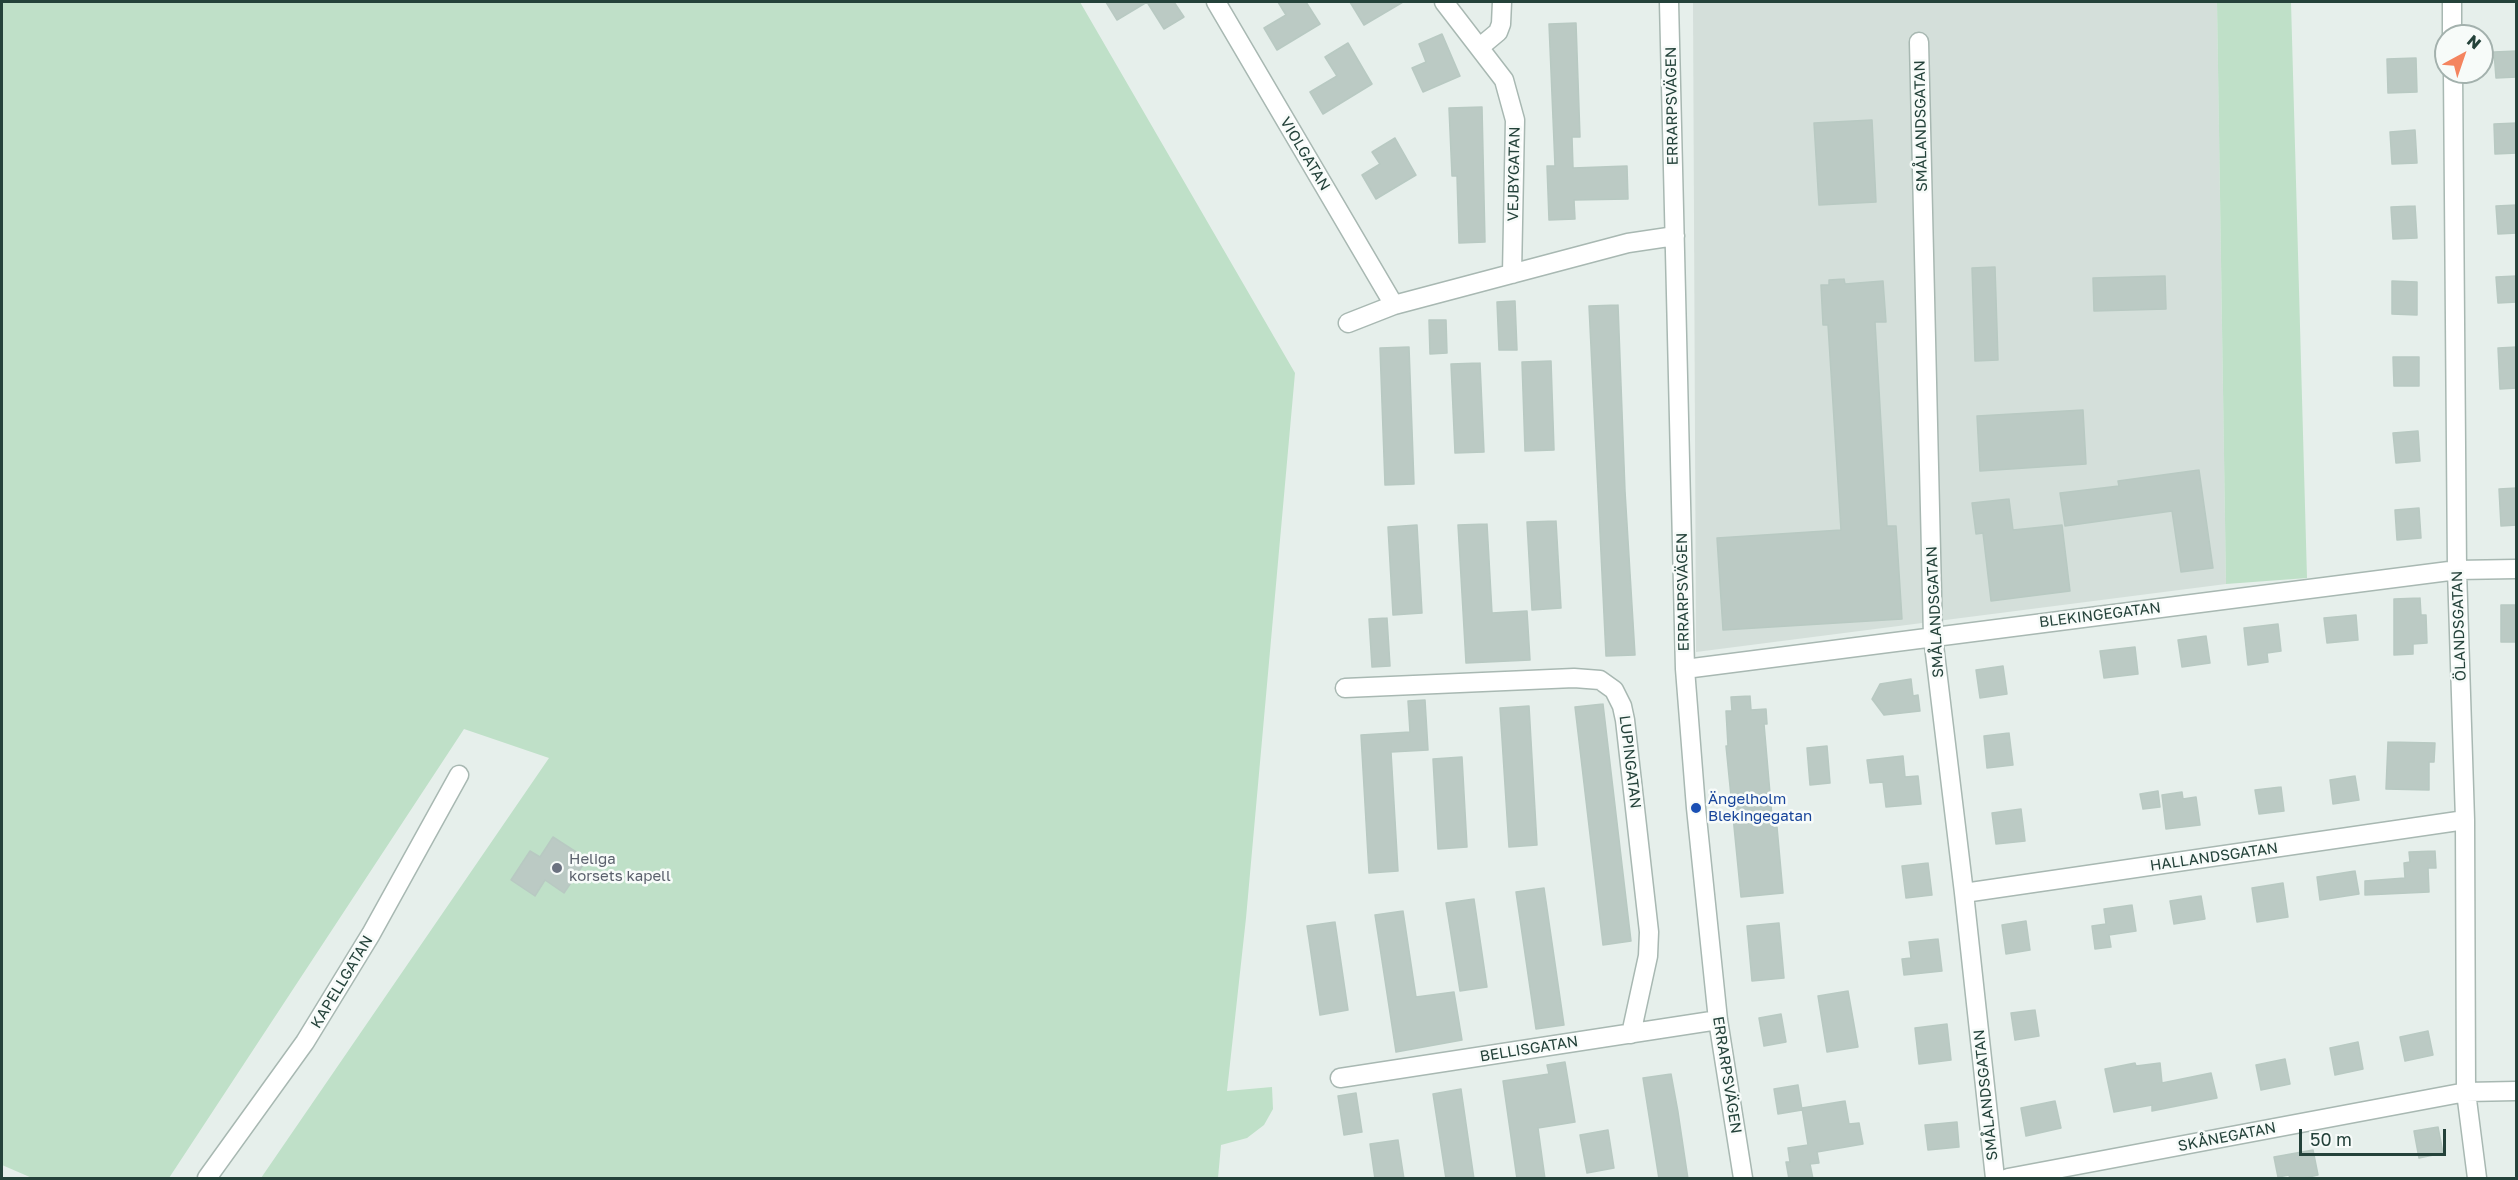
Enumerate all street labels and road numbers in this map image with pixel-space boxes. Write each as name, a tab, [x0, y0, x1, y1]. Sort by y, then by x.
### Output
street label: ERRARPSVÄGEN	[1662, 47, 1682, 165]
street label: SMÅLANDSGATAN	[1911, 60, 1931, 192]
street label: VIOLGATAN	[1276, 114, 1334, 194]
street label: VEJBYGATAN	[1504, 126, 1524, 222]
street label: ERRARPSVÄGEN	[1673, 533, 1693, 651]
street label: SMÅLANDSGATAN	[1923, 546, 1947, 678]
street label: ÖLANDSGATAN	[2448, 571, 2470, 681]
street label: BLEKINGEGATAN	[2038, 599, 2162, 631]
street label: LUPINGATAN	[1615, 714, 1645, 810]
street label: HALLANDSGATAN	[2149, 839, 2279, 875]
street label: KAPELLGATAN	[307, 932, 377, 1032]
street label: ERRARPSVÄGEN	[1709, 1015, 1745, 1135]
street label: SMÅLANDSGATAN	[1970, 1029, 2002, 1161]
street label: BELLISGATAN	[1479, 1032, 1579, 1066]
street label: SKÅNEGATAN	[2176, 1119, 2278, 1155]

